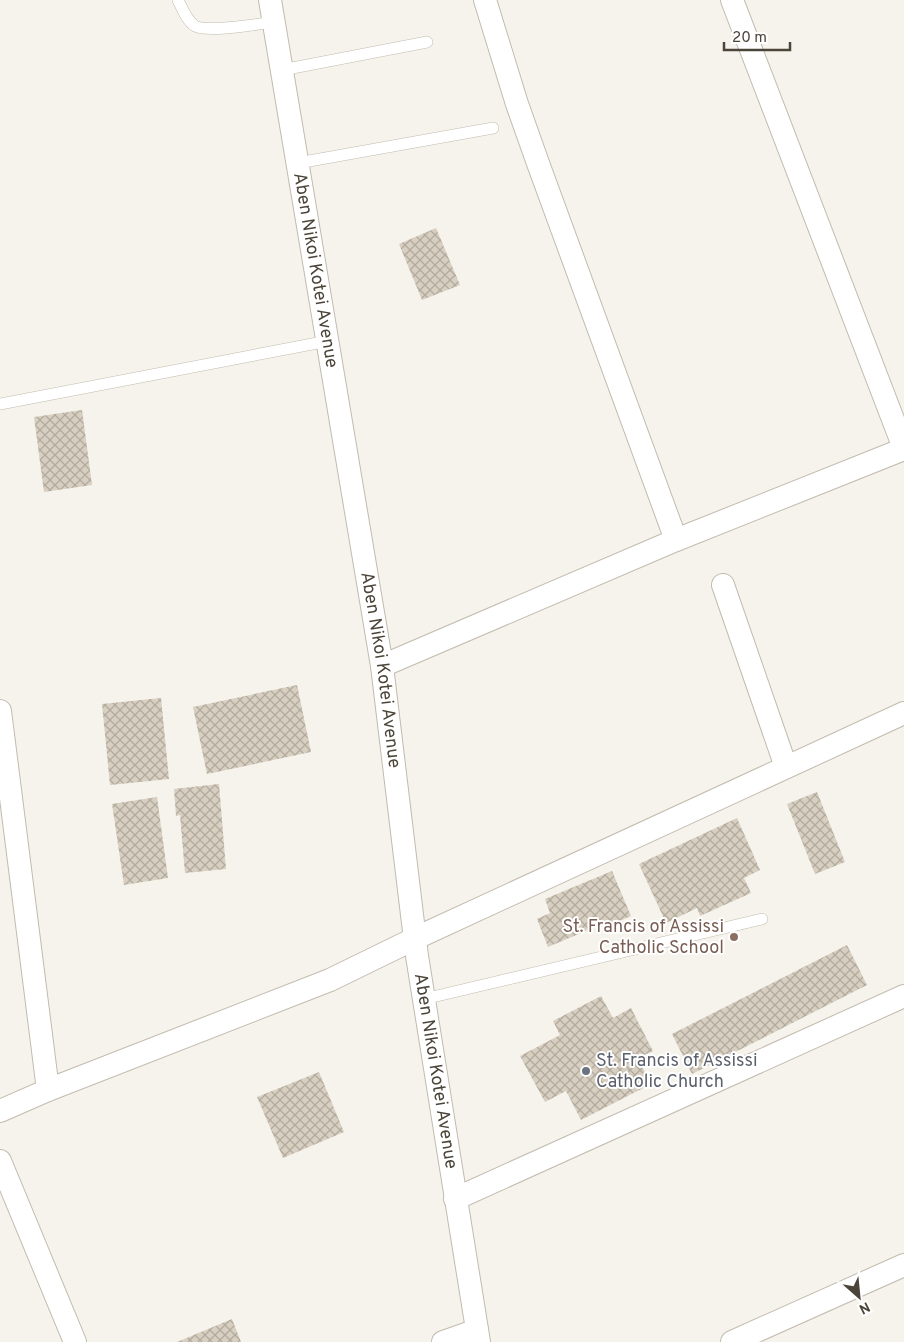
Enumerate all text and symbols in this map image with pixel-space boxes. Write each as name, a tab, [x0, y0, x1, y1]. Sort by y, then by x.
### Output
scale bar	[724, 20, 790, 52]
text: 20 m	[732, 29, 767, 48]
street label: Aben Nikoi Kotei Avenue	[288, 171, 343, 370]
street label: Aben Nikoi Kotei Avenue	[355, 570, 406, 769]
place label: St. Francis of Assissi Catholic School	[562, 916, 724, 960]
marker: St. Francis of Assissi Catholic School	[728, 931, 740, 943]
street label: Aben Nikoi Kotei Avenue	[408, 971, 463, 1171]
place label: St. Francis of Assissi Catholic Church	[596, 1050, 758, 1094]
marker: St. Francis of Assissi Catholic Church	[580, 1065, 592, 1077]
north arrow	[834, 1272, 884, 1322]
text: N	[856, 1297, 873, 1317]

